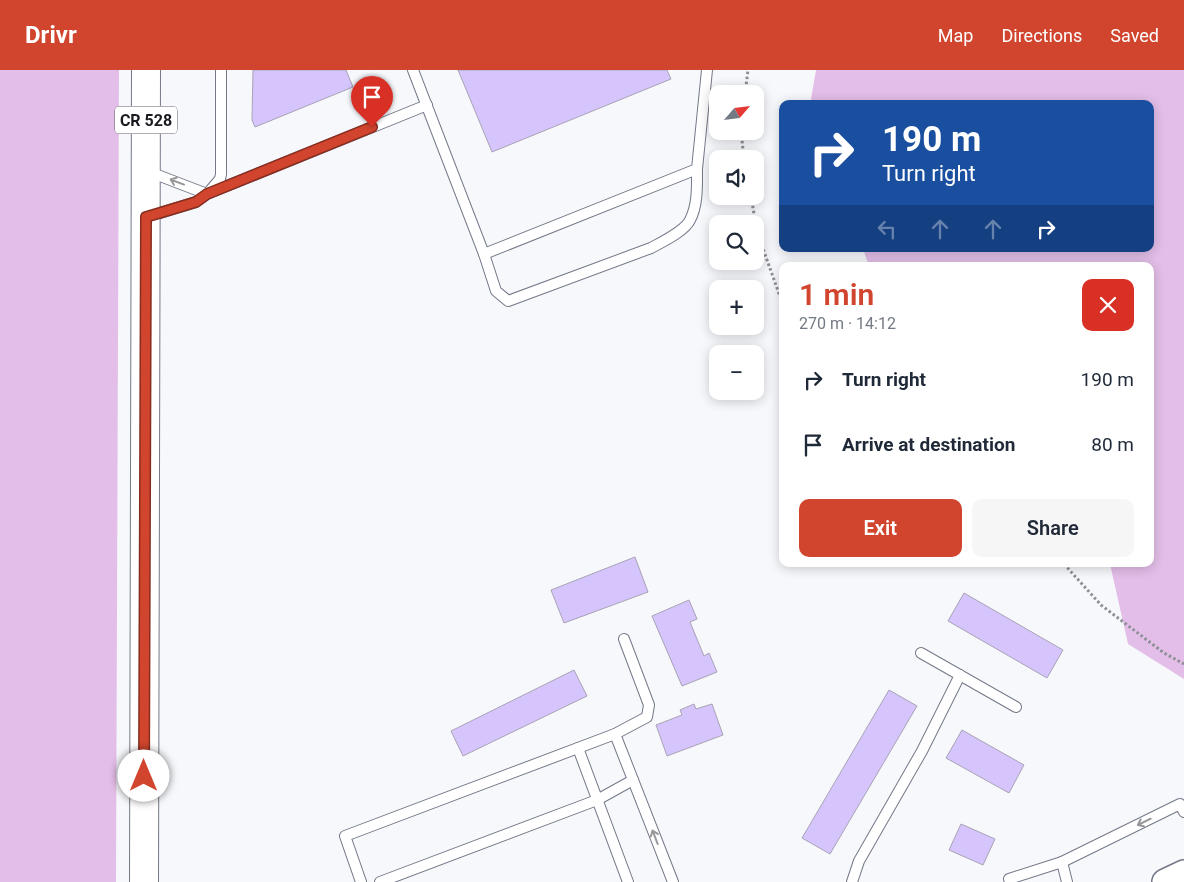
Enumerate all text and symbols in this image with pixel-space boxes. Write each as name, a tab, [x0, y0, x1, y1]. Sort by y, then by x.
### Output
text: Drivr	[25, 21, 77, 49]
text: Map	[938, 25, 973, 46]
text: Directions	[1001, 25, 1082, 46]
text: Saved	[1110, 25, 1159, 46]
pin	[351, 76, 393, 127]
icon: arrive	[358, 83, 386, 111]
north arrow	[709, 85, 764, 140]
map controls	[709, 85, 764, 400]
road number: CR 528	[115, 106, 177, 134]
text: 190 m	[882, 119, 981, 160]
icon: right	[799, 120, 864, 185]
button: sound	[709, 150, 764, 205]
text: Turn right	[882, 161, 976, 186]
one-way arrow	[169, 177, 185, 186]
button: search	[709, 215, 764, 270]
icon: left	[873, 215, 901, 243]
icon: ahead	[926, 215, 954, 243]
icon: ahead	[979, 215, 1007, 243]
icon: right	[1032, 215, 1060, 243]
text: 1 min	[799, 277, 874, 312]
button: close	[1082, 279, 1134, 331]
button: +	[709, 280, 764, 335]
text: 270 m · 14:12	[799, 314, 896, 333]
button: −	[709, 345, 764, 400]
icon: right	[799, 366, 827, 394]
text: Turn right	[842, 368, 926, 391]
text: 190 m	[1081, 368, 1134, 391]
icon: arrive	[799, 431, 827, 459]
text: Arrive at destination	[842, 433, 1015, 456]
text: 80 m	[1091, 433, 1134, 456]
button: Exit	[799, 499, 962, 557]
button: Share	[972, 499, 1134, 557]
position arrow	[117, 749, 169, 801]
one-way arrow	[1137, 818, 1152, 827]
one-way arrow	[650, 829, 659, 845]

